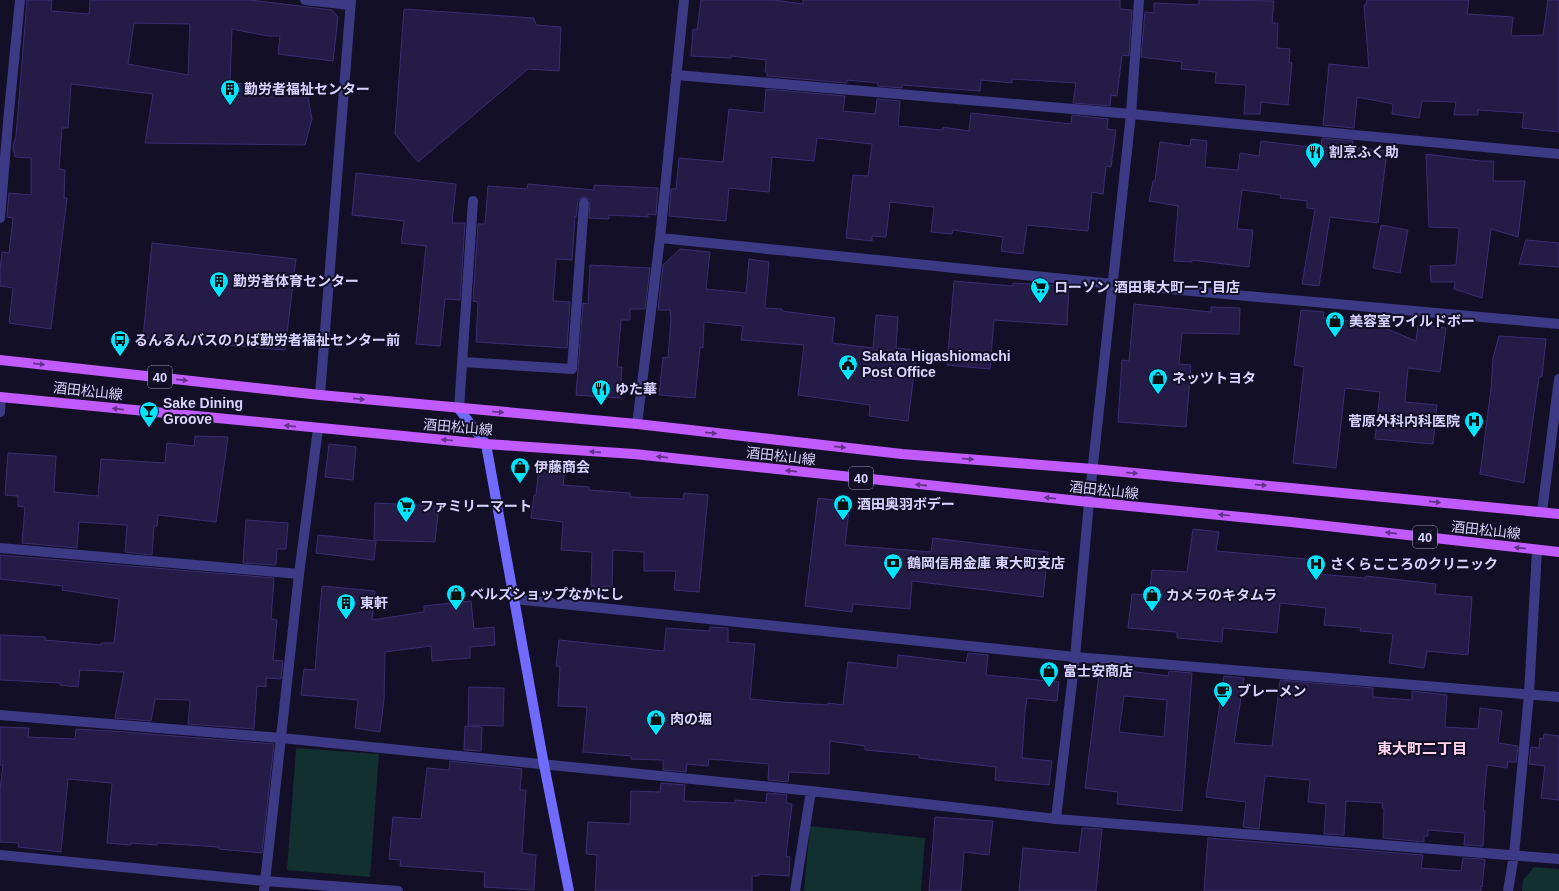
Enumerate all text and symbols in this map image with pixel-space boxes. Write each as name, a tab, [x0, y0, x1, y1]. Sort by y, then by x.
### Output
building icon: 勤労者福祉センター	[219, 78, 241, 106]
place label: 勤労者福祉センター	[244, 81, 370, 97]
restaurant icon: 割烹ふく助	[1304, 141, 1326, 169]
place label: 割烹ふく助	[1329, 144, 1399, 160]
building icon: 勤労者体育センター	[208, 270, 230, 298]
place label: 勤労者体育センター	[233, 273, 359, 289]
supermarket icon: ローソン 酒田東大町一丁目店	[1029, 276, 1051, 304]
place label: ローソン 酒田東大町一丁目店	[1054, 279, 1240, 295]
shop icon: 美容室ワイルドボー	[1324, 310, 1346, 338]
place label: 美容室ワイルドボー	[1349, 313, 1475, 329]
bus stop icon: るんるんバスのりば勤労者福祉センター前	[109, 329, 131, 357]
place label: るんるんバスのりば勤労者福祉センター前	[134, 332, 400, 348]
place label: Sakata Higashiomachi Post Office	[862, 348, 1011, 380]
public building icon: Sakata Higashiomachi Post Office	[837, 353, 859, 381]
one-way arrow	[33, 361, 45, 367]
road number: 40	[148, 366, 172, 388]
shop icon: ネッツトヨタ	[1147, 367, 1169, 395]
place label: ネッツトヨタ	[1172, 370, 1256, 386]
one-way arrow	[176, 377, 188, 383]
restaurant icon: ゆた華	[590, 378, 612, 406]
street label: 酒田松山線	[52, 379, 124, 403]
place label: ゆた華	[615, 381, 657, 397]
place label: Sake Dining Groove	[163, 395, 243, 427]
one-way arrow	[353, 396, 365, 402]
bar icon: Sake Dining Groove	[138, 400, 160, 428]
one-way arrow	[112, 405, 124, 412]
one-way arrow	[492, 409, 504, 415]
hospital icon: 菅原外科内科医院	[1463, 410, 1485, 438]
place label: 菅原外科内科医院	[1348, 413, 1460, 429]
street label: 酒田松山線	[422, 416, 494, 438]
one-way arrow	[283, 423, 296, 429]
one-way arrow	[705, 429, 717, 436]
one-way arrow	[441, 437, 453, 444]
street label: 酒田松山線	[745, 444, 817, 468]
one-way arrow	[834, 444, 846, 450]
one-way arrow	[589, 448, 601, 455]
one-way arrow	[656, 454, 668, 461]
shop icon: 伊藤商会	[509, 456, 531, 484]
one-way arrow	[962, 456, 974, 462]
place label: 伊藤商会	[534, 459, 590, 475]
road number: 40	[849, 467, 873, 489]
one-way arrow	[785, 468, 798, 474]
one-way arrow	[1125, 469, 1138, 476]
street label: 酒田松山線	[1068, 478, 1140, 502]
one-way arrow	[915, 481, 927, 488]
one-way arrow	[1255, 482, 1267, 488]
shop icon: 酒田奥羽ボデー	[832, 493, 854, 521]
supermarket icon: ファミリーマート	[395, 495, 417, 523]
one-way arrow	[1044, 495, 1056, 502]
place label: 酒田奥羽ボデー	[857, 496, 955, 512]
place label: ファミリーマート	[420, 498, 532, 514]
one-way arrow	[1429, 499, 1441, 505]
one-way arrow	[1218, 512, 1230, 519]
street label: 酒田松山線	[1450, 518, 1522, 542]
road number: 40	[1413, 526, 1437, 548]
one-way arrow	[1385, 530, 1397, 536]
one-way arrow	[1514, 544, 1526, 551]
bank icon: 鶴岡信用金庫 東大町支店	[882, 552, 904, 580]
hospital icon: さくらこころのクリニック	[1305, 553, 1327, 581]
place label: 鶴岡信用金庫 東大町支店	[907, 555, 1065, 571]
place label: さくらこころのクリニック	[1330, 556, 1498, 572]
shop icon: ベルズショップなかにし	[445, 583, 467, 611]
shop icon: カメラのキタムラ	[1141, 584, 1163, 612]
place label: ベルズショップなかにし	[470, 586, 624, 602]
place label: カメラのキタムラ	[1166, 587, 1277, 603]
building icon: 東軒	[335, 592, 357, 620]
place label: 東軒	[360, 595, 388, 611]
shop icon: 富士安商店	[1038, 660, 1060, 688]
place label: 富士安商店	[1063, 663, 1133, 679]
cafe icon: ブレーメン	[1212, 680, 1234, 708]
place label: ブレーメン	[1237, 683, 1306, 699]
shop icon: 肉の堀	[645, 708, 667, 736]
place label: 肉の堀	[670, 711, 712, 727]
district label: 東大町二丁目	[1377, 740, 1467, 757]

